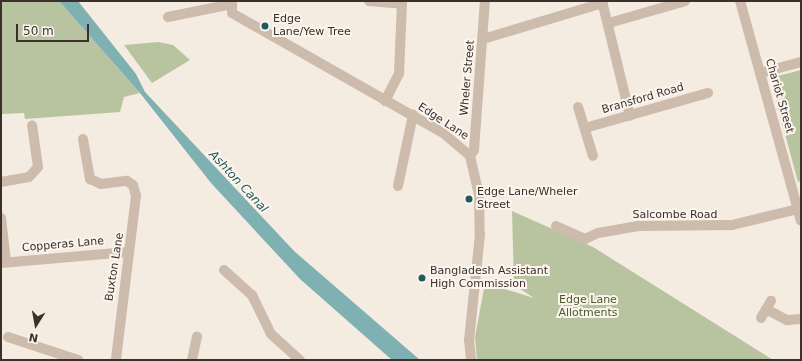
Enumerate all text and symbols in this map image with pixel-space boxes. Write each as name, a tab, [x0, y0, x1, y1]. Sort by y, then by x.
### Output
place label: Edge Lane/Yew Tree	[273, 13, 351, 39]
scale bar	[18, 16, 91, 42]
marker: Edge Lane/Yew Tree	[260, 21, 270, 31]
text: 50 m	[23, 24, 54, 38]
street label: Wheler Street	[458, 40, 478, 116]
street label: Chariot Street	[762, 57, 796, 135]
street label: Bransford Road	[601, 81, 685, 117]
street label: Edge Lane	[415, 101, 471, 143]
water label: Ashton Canal	[206, 148, 270, 216]
place label: Edge Lane/Wheler Street	[477, 186, 577, 212]
marker: Edge Lane/Wheler Street	[464, 194, 474, 204]
street label: Salcombe Road	[632, 208, 718, 222]
street label: Buxton Lane	[103, 232, 127, 302]
street label: Copperas Lane	[21, 235, 105, 255]
place label: Bangladesh Assistant High Commission	[430, 265, 548, 291]
marker: Bangladesh Assistant High Commission	[417, 273, 427, 283]
park label: Edge Lane Allotments	[558, 294, 618, 320]
north arrow	[16, 305, 56, 345]
text: N	[28, 330, 39, 345]

